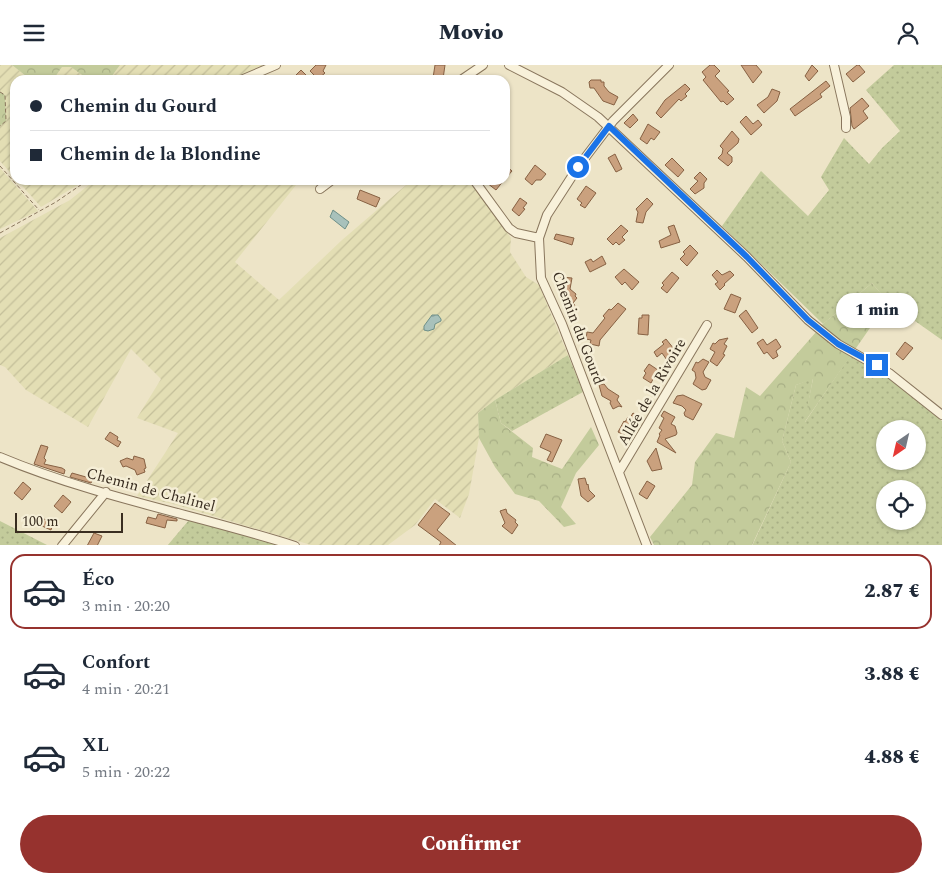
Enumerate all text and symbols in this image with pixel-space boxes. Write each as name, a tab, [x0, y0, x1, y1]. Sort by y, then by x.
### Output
text: Movio	[439, 16, 503, 49]
icon: menu	[20, 19, 48, 47]
icon: person	[894, 19, 922, 47]
text: Chemin du Gourd	[60, 92, 217, 121]
text: Chemin de la Blondine	[60, 140, 261, 169]
route start	[567, 156, 589, 178]
street label: Chemin du Gourd	[546, 268, 610, 388]
callout: 1 min	[836, 293, 918, 327]
text: 1 min	[855, 298, 899, 322]
street label: Allée de la Rivoire	[612, 334, 692, 450]
route end	[866, 354, 888, 376]
north arrow	[876, 420, 926, 470]
map controls	[876, 420, 926, 530]
street label: Chemin de Chalinel	[84, 462, 218, 518]
button: locate	[876, 480, 926, 530]
scale bar	[15, 511, 122, 534]
text: 100 m	[22, 511, 59, 532]
text: Éco	[82, 565, 114, 594]
icon: car	[22, 569, 67, 614]
text: 2.87 €	[864, 577, 920, 606]
text: 3 min · 20:20	[82, 594, 170, 618]
text: Confort	[82, 648, 150, 677]
icon: car	[22, 652, 67, 697]
text: 3.88 €	[864, 660, 920, 689]
text: 4 min · 20:21	[82, 677, 170, 701]
text: XL	[82, 731, 109, 760]
icon: car	[22, 735, 67, 780]
text: 4.88 €	[864, 743, 920, 772]
text: 5 min · 20:22	[82, 760, 170, 784]
button: Confirmer	[20, 815, 922, 873]

